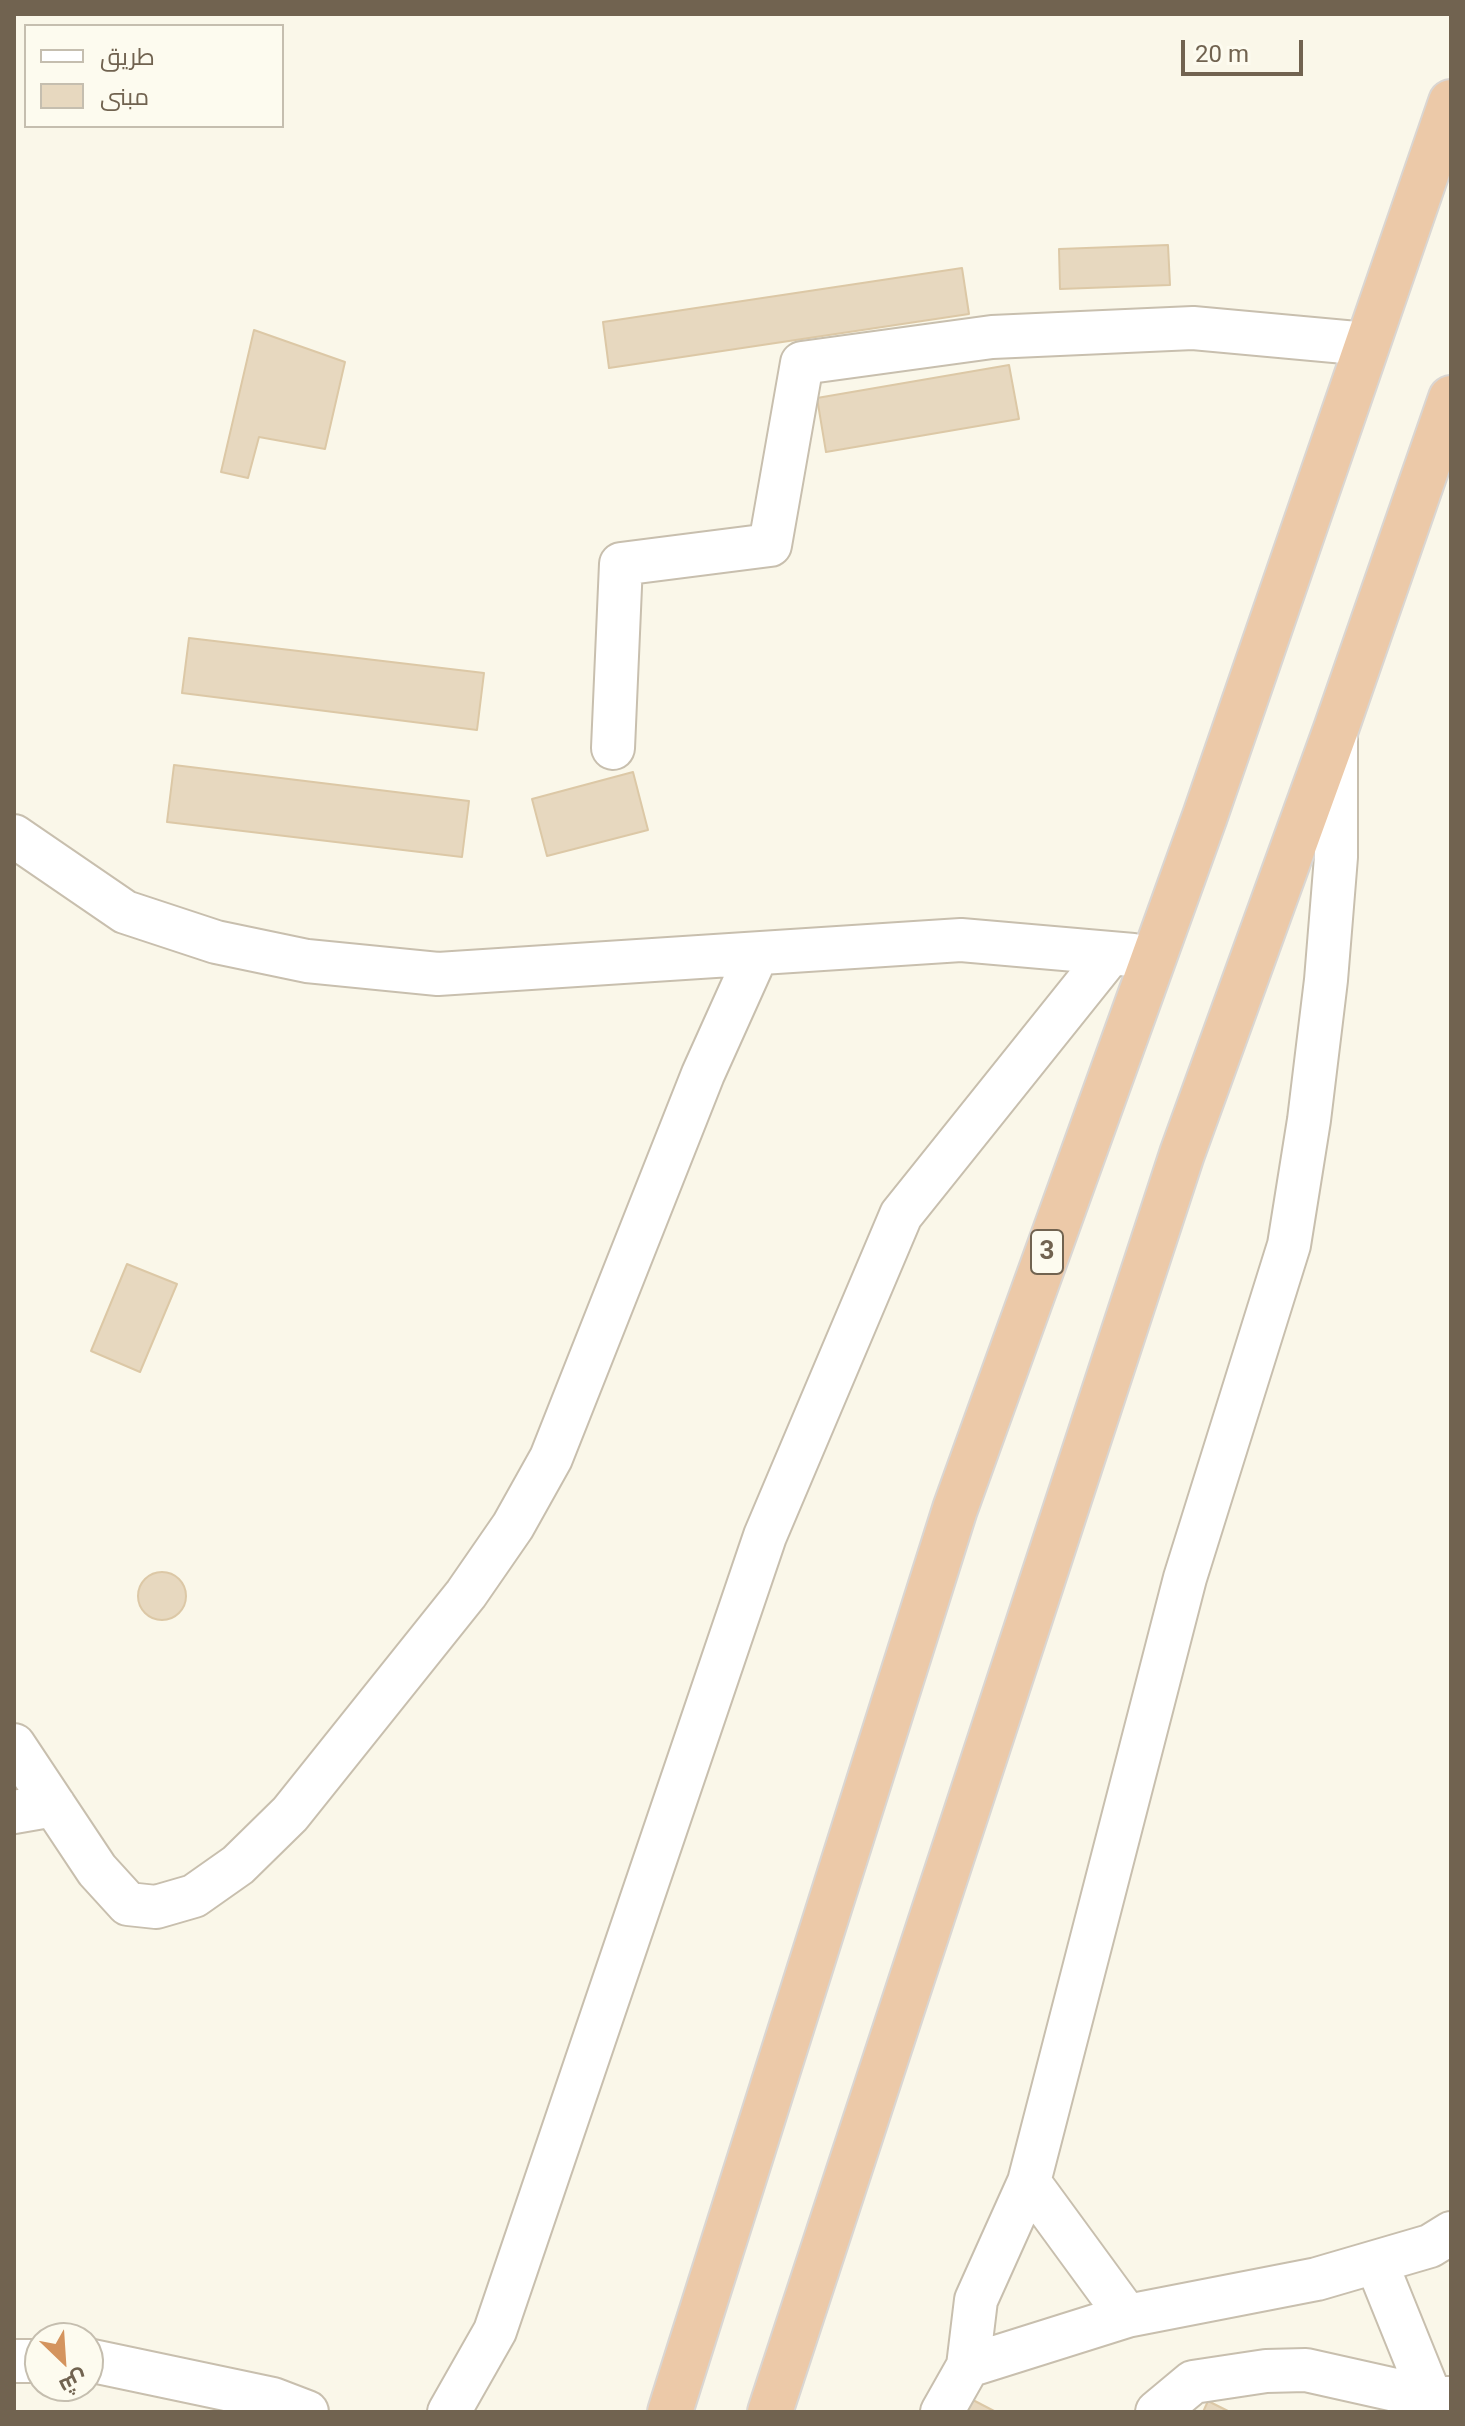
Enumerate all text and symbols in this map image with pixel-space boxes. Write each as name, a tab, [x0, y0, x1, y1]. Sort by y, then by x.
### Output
legend	[24, 24, 284, 128]
scale bar	[1185, 24, 1307, 74]
text: 20 m	[1195, 40, 1249, 68]
text: طريق	[100, 43, 155, 71]
text: مبنى	[100, 83, 149, 111]
road number: 3	[1031, 1230, 1063, 1274]
north arrow	[24, 2322, 104, 2402]
text: ش	[55, 2365, 92, 2400]

